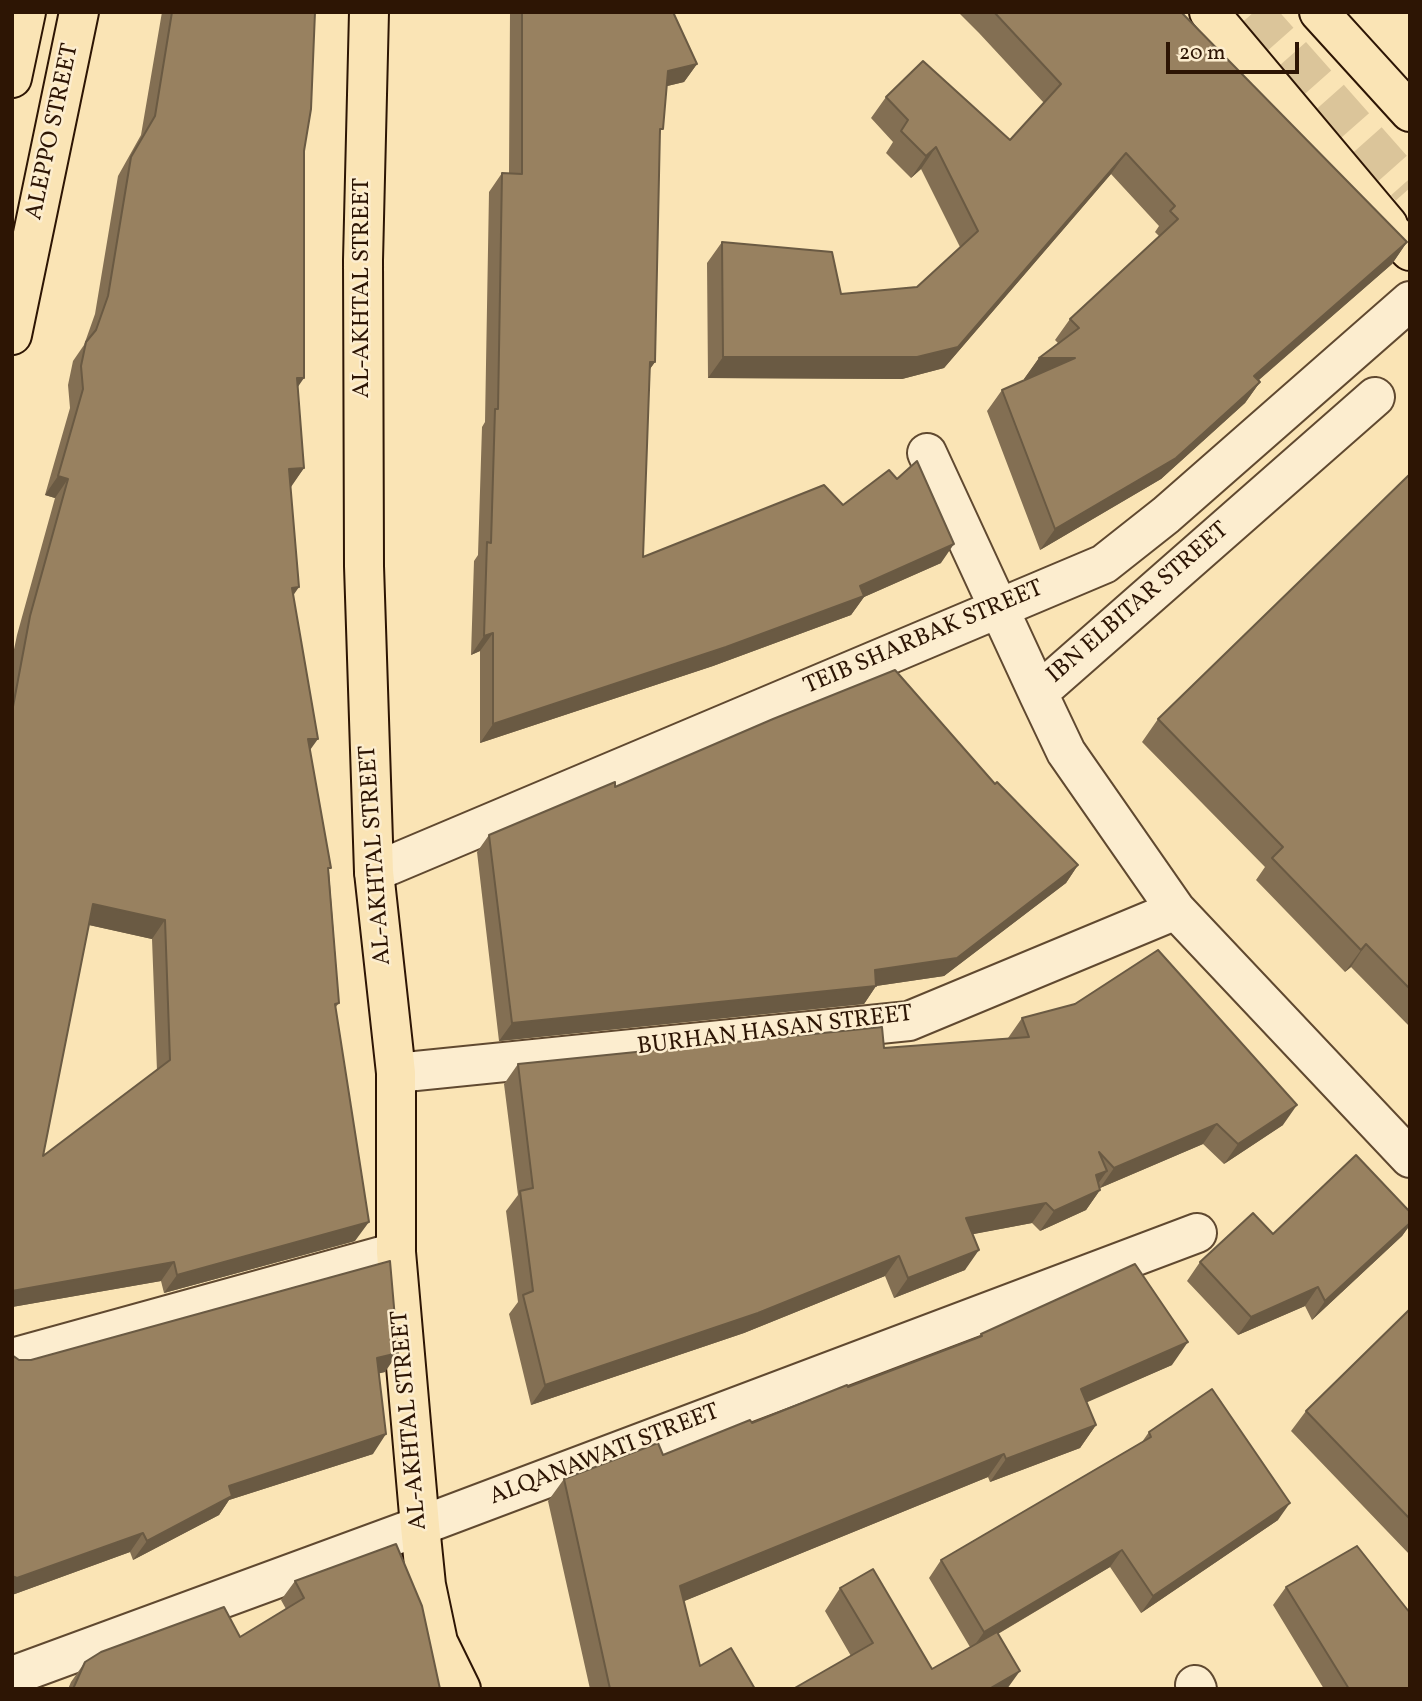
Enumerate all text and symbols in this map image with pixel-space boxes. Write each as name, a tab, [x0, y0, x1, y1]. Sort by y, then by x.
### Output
scale bar	[1170, 28, 1303, 72]
text: 20 m	[1179, 39, 1225, 68]
street label: ALEPPO STREET	[21, 41, 87, 223]
street label: AL-AKHTAL STREET	[350, 178, 378, 398]
street label: IBN ELBITAR STREET	[1042, 517, 1236, 691]
street label: TEIB SHARBAK STREET	[800, 575, 1048, 703]
street label: AL-AKHTAL STREET	[355, 744, 399, 966]
street label: BURHAN HASAN STREET	[636, 1001, 914, 1063]
street label: AL-AKHTAL STREET	[387, 1309, 435, 1531]
street label: ALQANAWATI STREET	[486, 1399, 724, 1513]

